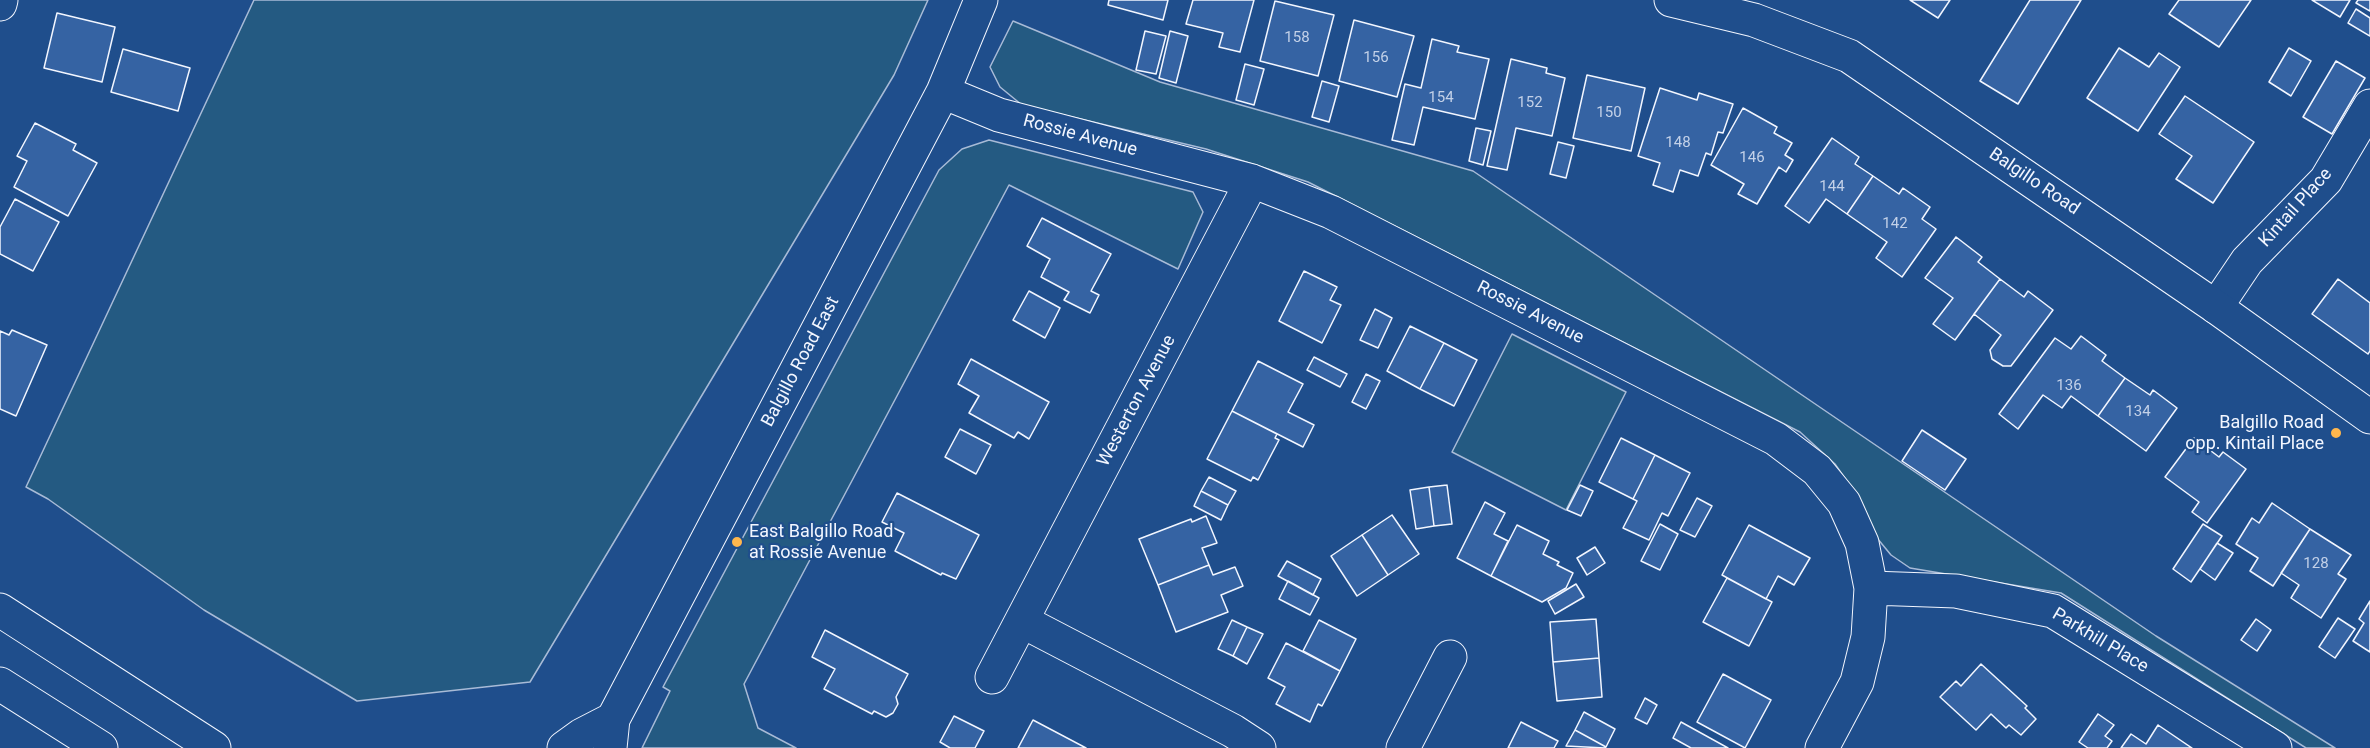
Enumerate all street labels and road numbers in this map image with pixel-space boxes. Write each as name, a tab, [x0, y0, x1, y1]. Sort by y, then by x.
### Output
street label: Rossie Avenue	[1021, 110, 1139, 162]
street label: Balgillo Road	[1985, 144, 2083, 220]
street label: Kintail Place	[2255, 164, 2337, 252]
street label: Rossie Avenue	[1473, 277, 1587, 349]
street label: Balgillo Road East	[758, 293, 844, 431]
street label: Westerton Avenue	[1093, 332, 1181, 470]
street label: Parkhill Place	[2048, 604, 2152, 678]

